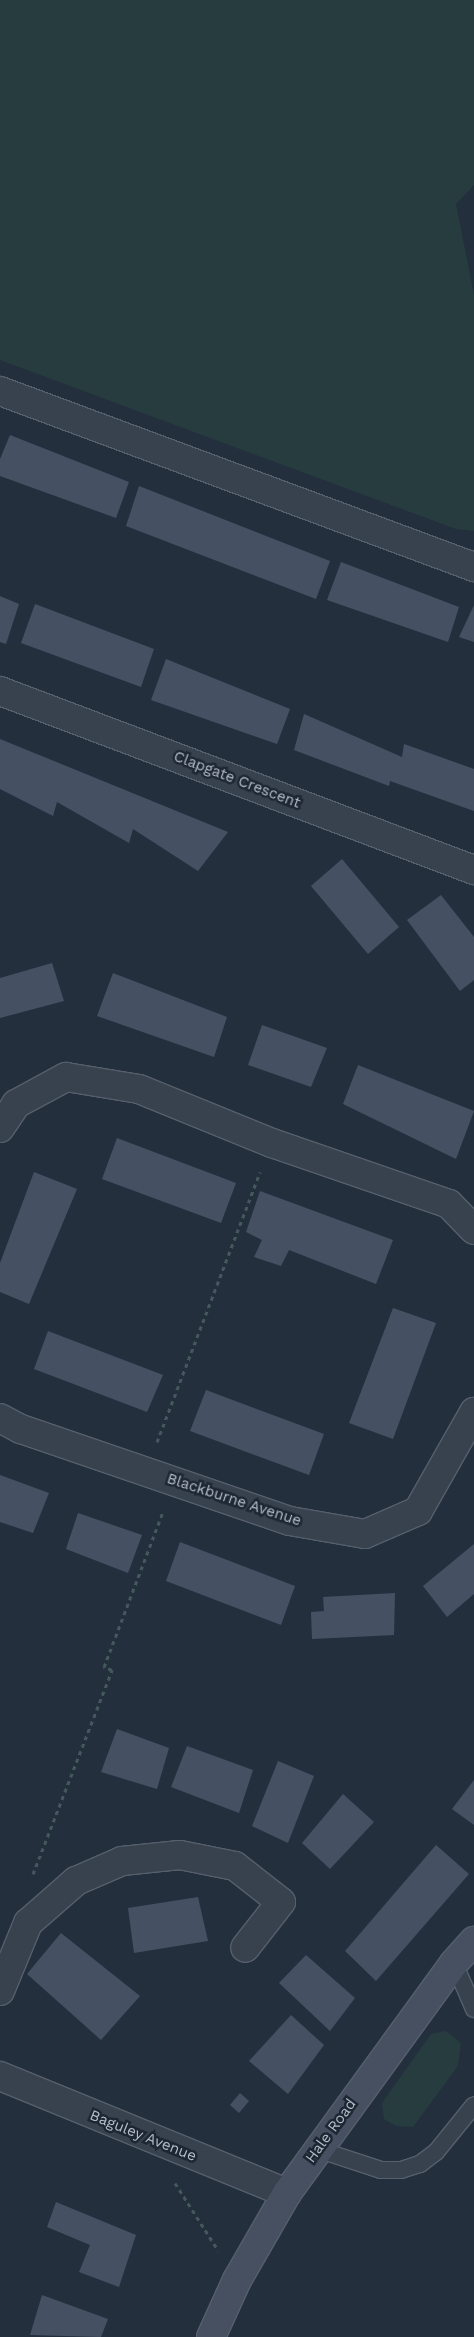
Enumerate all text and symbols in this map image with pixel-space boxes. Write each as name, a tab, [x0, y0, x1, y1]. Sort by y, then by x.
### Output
street label: Clapgate Crescent	[171, 748, 303, 812]
street label: Blackburne Avenue	[164, 1470, 304, 1530]
street label: Hale Road	[302, 2096, 360, 2166]
street label: Baguley Avenue	[87, 2106, 199, 2166]

